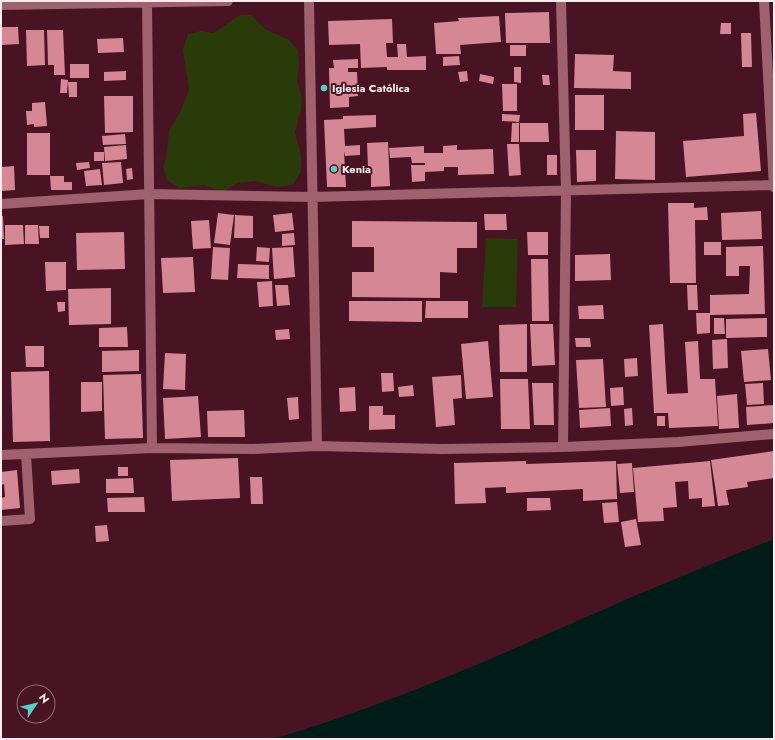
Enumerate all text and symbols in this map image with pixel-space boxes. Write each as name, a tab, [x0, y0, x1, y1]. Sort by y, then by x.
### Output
place label: Iglesia Católica	[332, 80, 410, 96]
marker: Iglesia Católica	[319, 83, 329, 93]
place label: Kenia	[342, 161, 371, 177]
marker: Kenia	[329, 164, 339, 174]
north arrow	[16, 684, 56, 724]
text: N	[35, 690, 53, 706]

